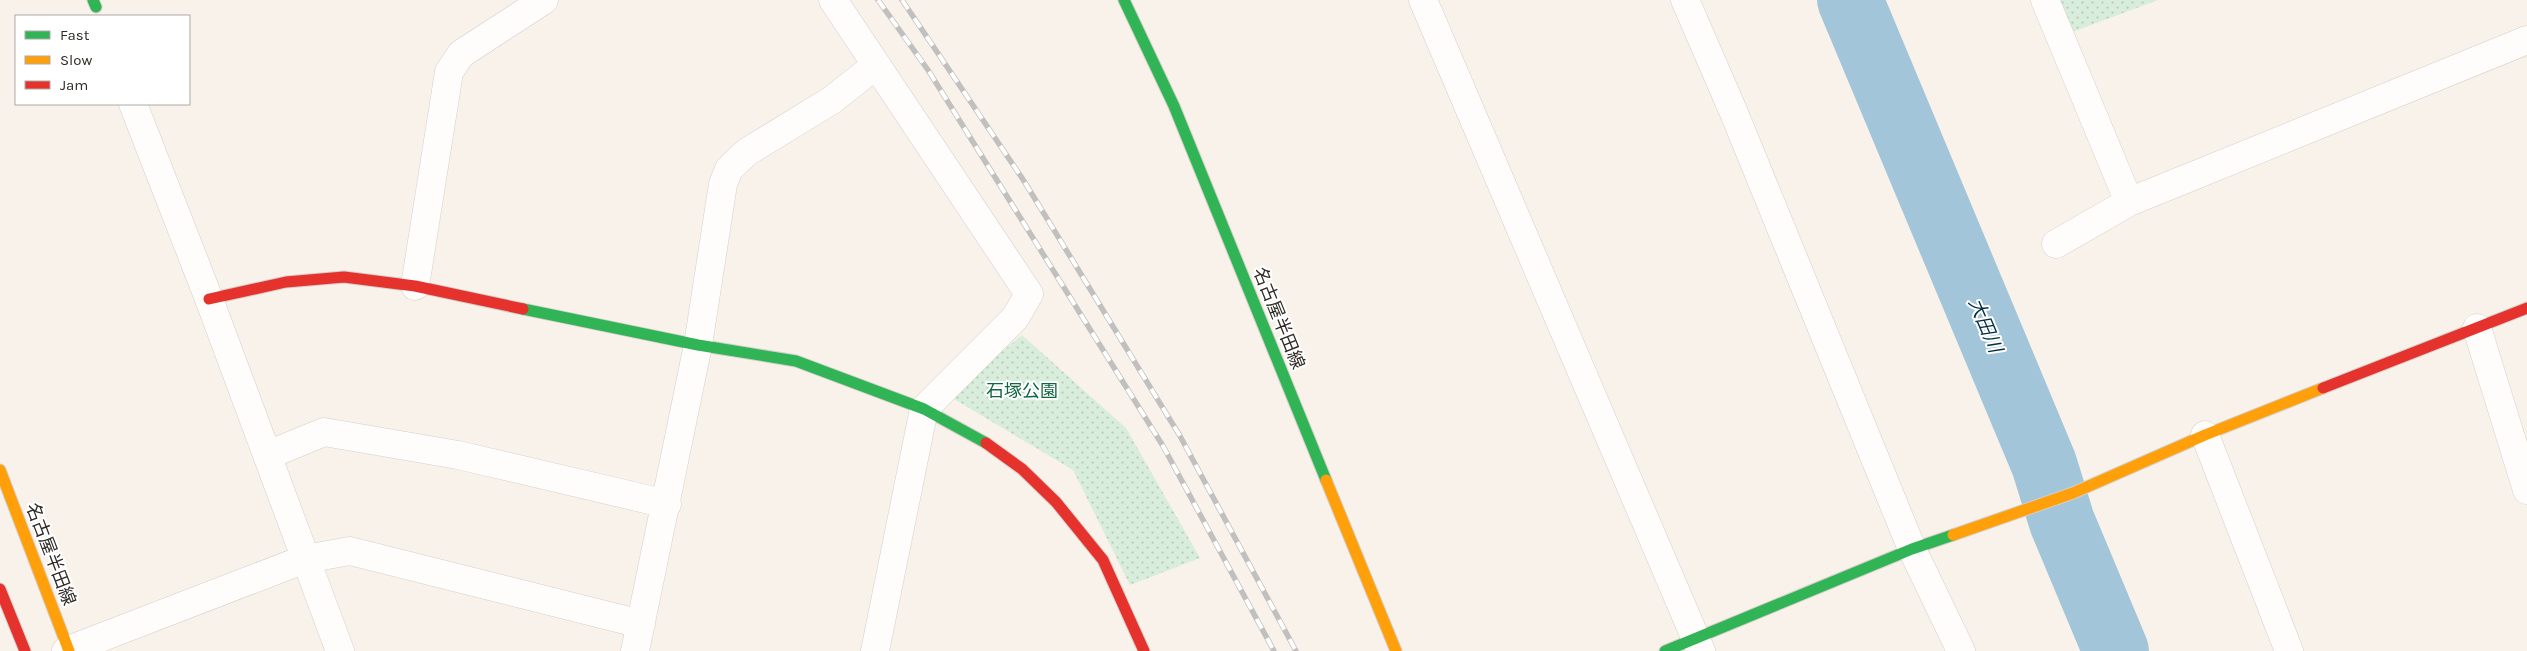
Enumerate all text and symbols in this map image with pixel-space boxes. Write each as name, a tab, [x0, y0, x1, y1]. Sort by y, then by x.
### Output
legend	[15, 15, 190, 105]
text: Fast	[60, 26, 90, 44]
text: Slow	[60, 51, 92, 69]
text: Jam	[60, 76, 88, 94]
street label: 名古屋半田線	[1249, 264, 1309, 372]
water label: 大田川	[1964, 295, 2007, 358]
park label: 石塚公園	[986, 380, 1058, 402]
street label: 名古屋半田線	[21, 500, 81, 608]

